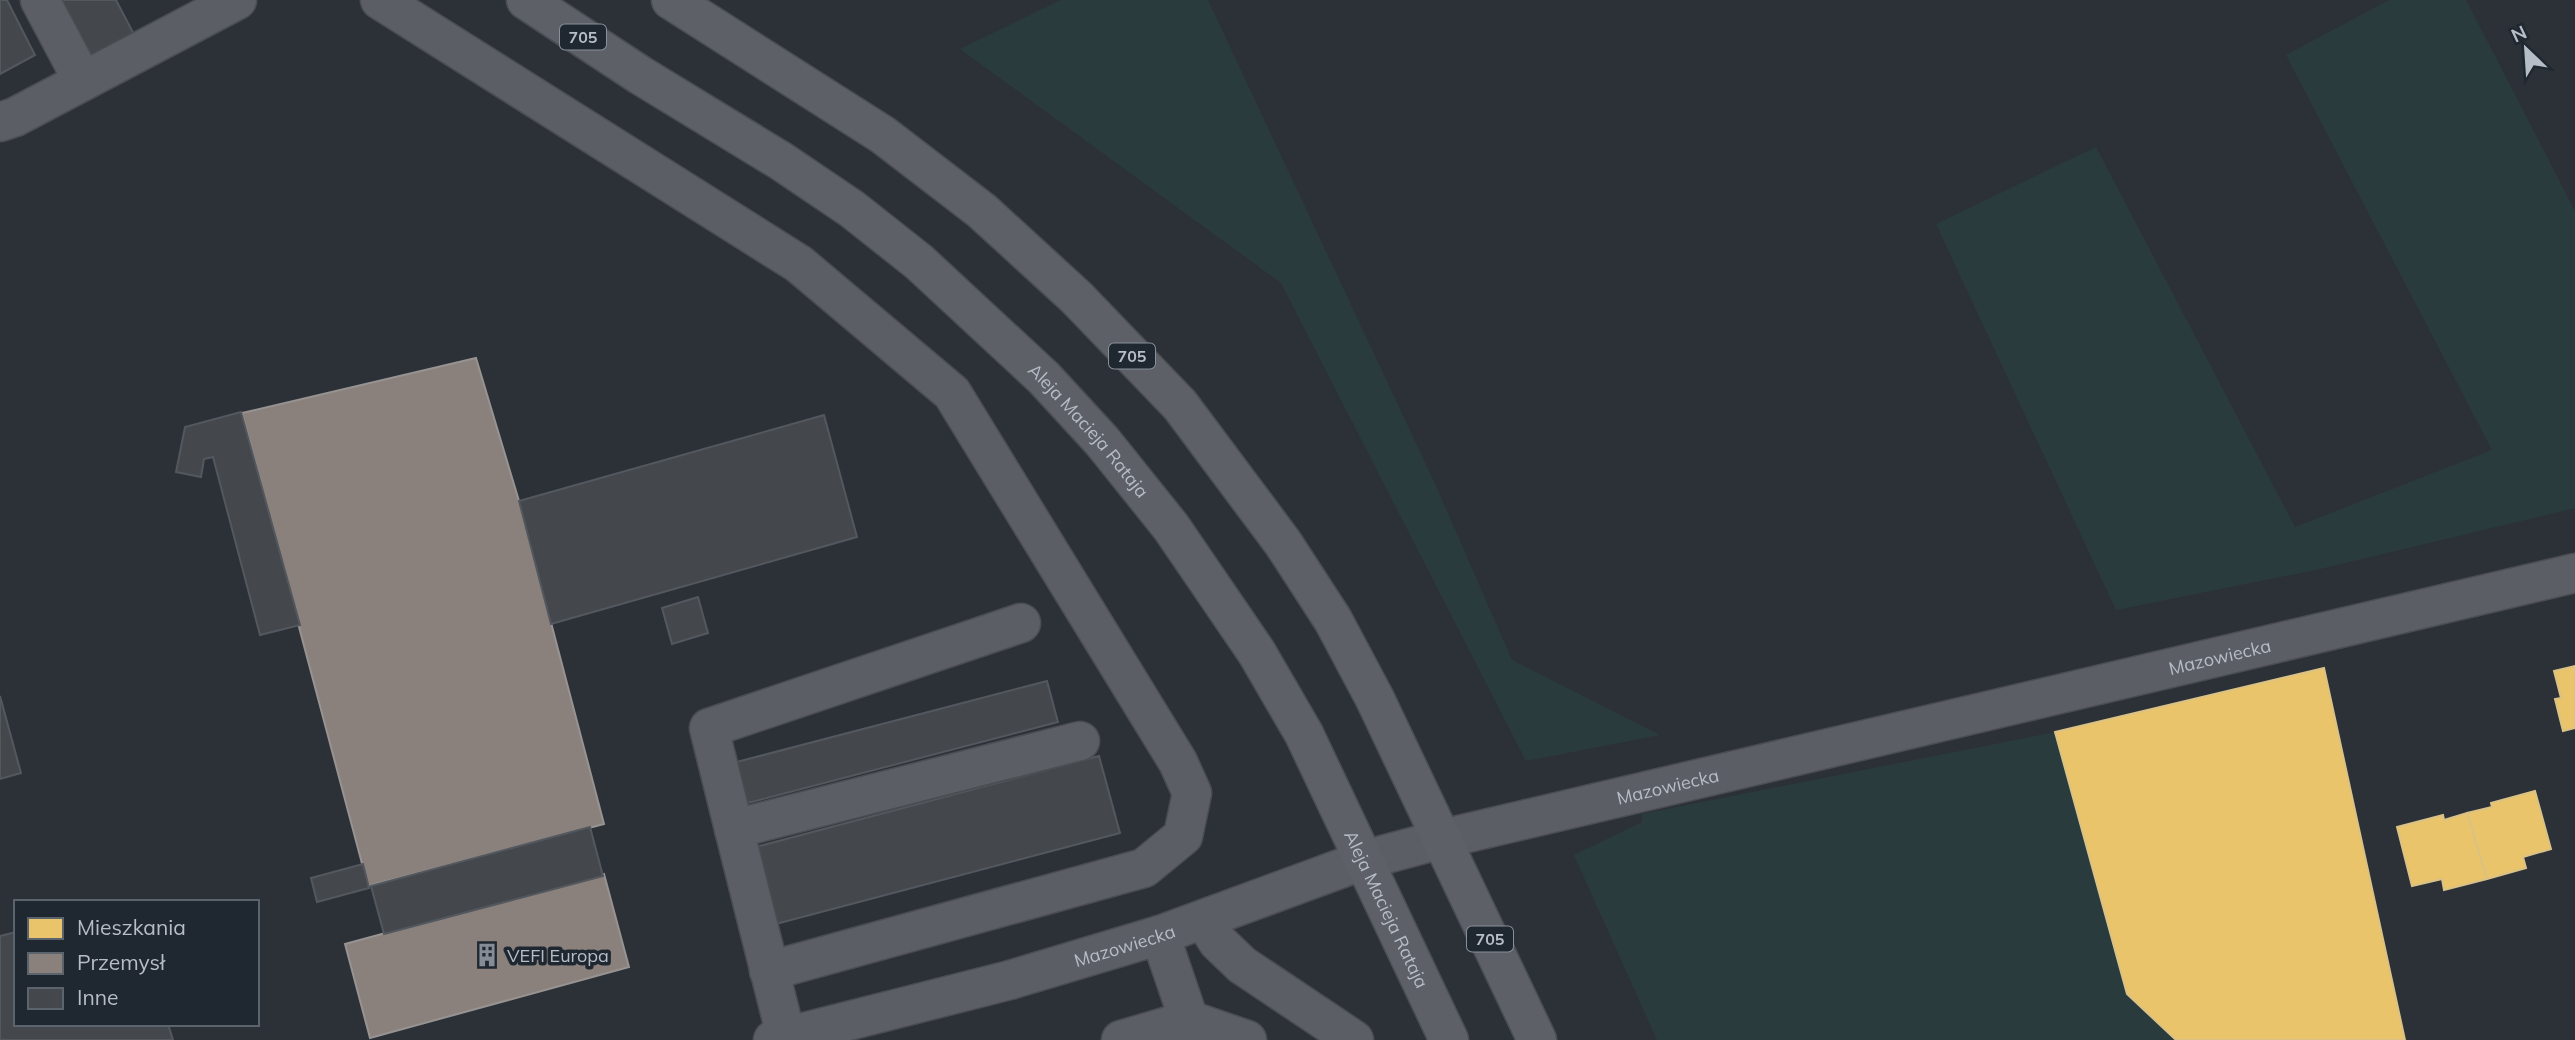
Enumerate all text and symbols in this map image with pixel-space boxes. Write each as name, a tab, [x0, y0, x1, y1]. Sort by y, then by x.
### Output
north arrow	[2491, 14, 2561, 84]
text: N	[2507, 20, 2530, 48]
road number: 705	[560, 24, 606, 50]
road number: 705	[1109, 344, 1155, 368]
street label: Aleja Macieja Rataja	[1024, 358, 1154, 502]
street label: Mazowiecka	[2166, 633, 2273, 680]
street label: Mazowiecka	[1614, 763, 1721, 809]
street label: Aleja Macieja Rataja	[1340, 826, 1434, 991]
legend	[14, 900, 259, 1026]
text: Mieszkania	[77, 914, 186, 940]
street label: Mazowiecka	[1071, 919, 1178, 972]
road number: 705	[1467, 926, 1513, 951]
building icon: VEFI Europa	[473, 941, 501, 969]
place label: VEFI Europa	[507, 944, 609, 967]
text: Przemysł	[77, 949, 166, 975]
text: Inne	[77, 984, 118, 1010]

